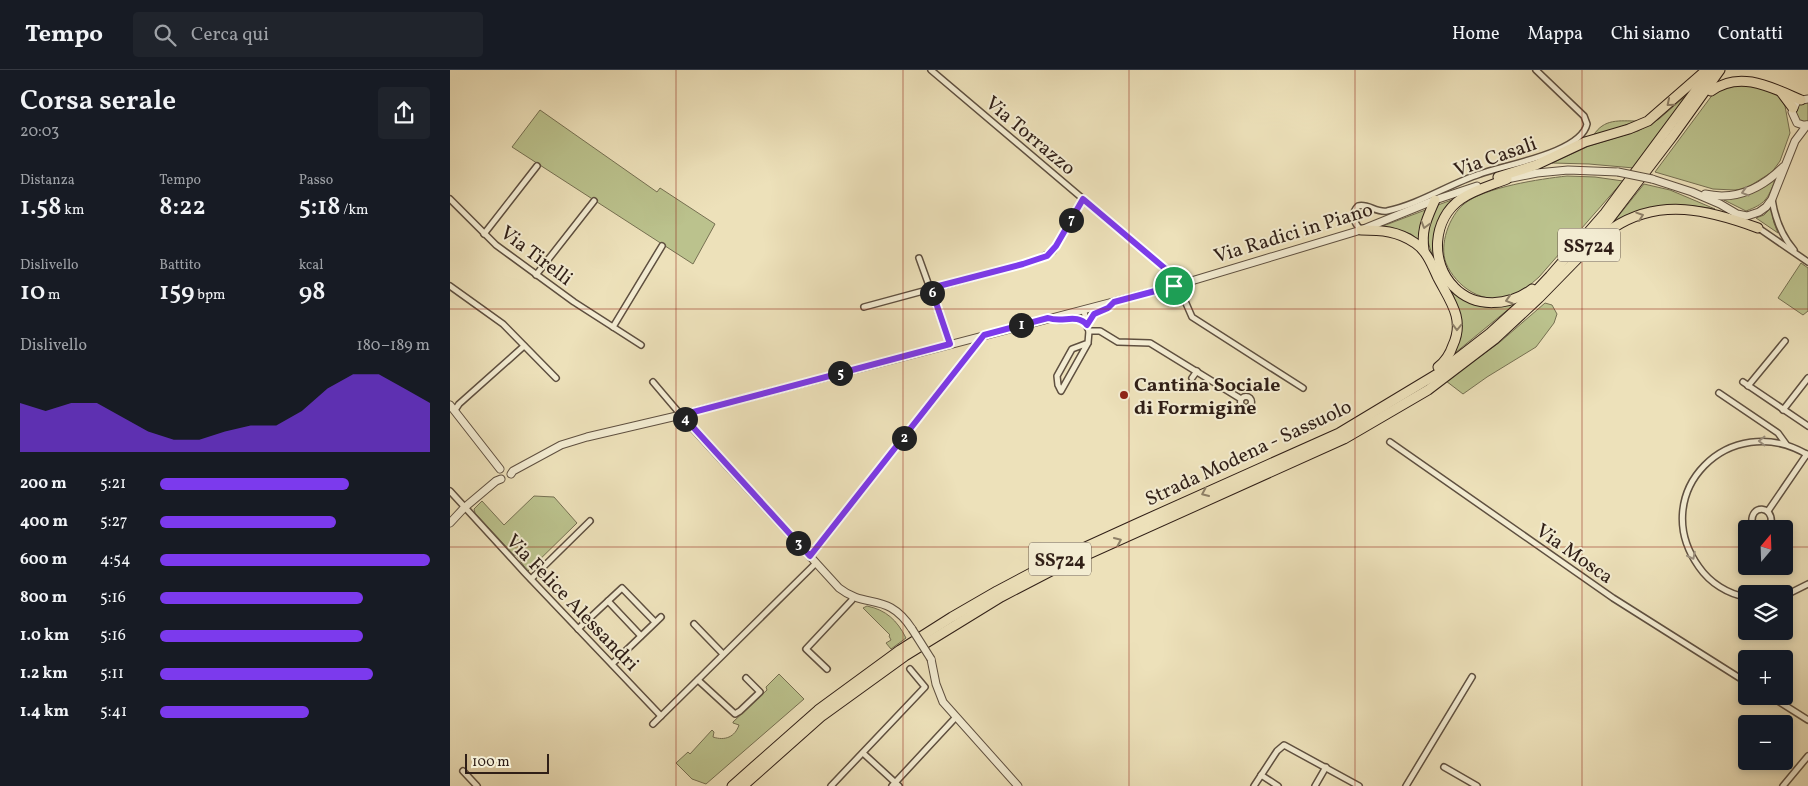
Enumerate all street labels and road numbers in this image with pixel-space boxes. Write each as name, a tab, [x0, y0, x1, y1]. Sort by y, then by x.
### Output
street label: Via Torrazzo	[978, 90, 1081, 183]
street label: Via Casali	[1450, 131, 1541, 185]
street label: Via Radici in Piano	[1211, 196, 1376, 271]
street label: Via Tirelli	[494, 220, 578, 293]
road number: SS724	[1558, 228, 1620, 262]
street label: Strada Modena - Sassuolo	[1141, 394, 1357, 514]
street label: Via Mosca	[1529, 518, 1618, 592]
street label: Via Felice Alessandri	[499, 529, 645, 678]
road number: SS724	[1029, 542, 1091, 576]

